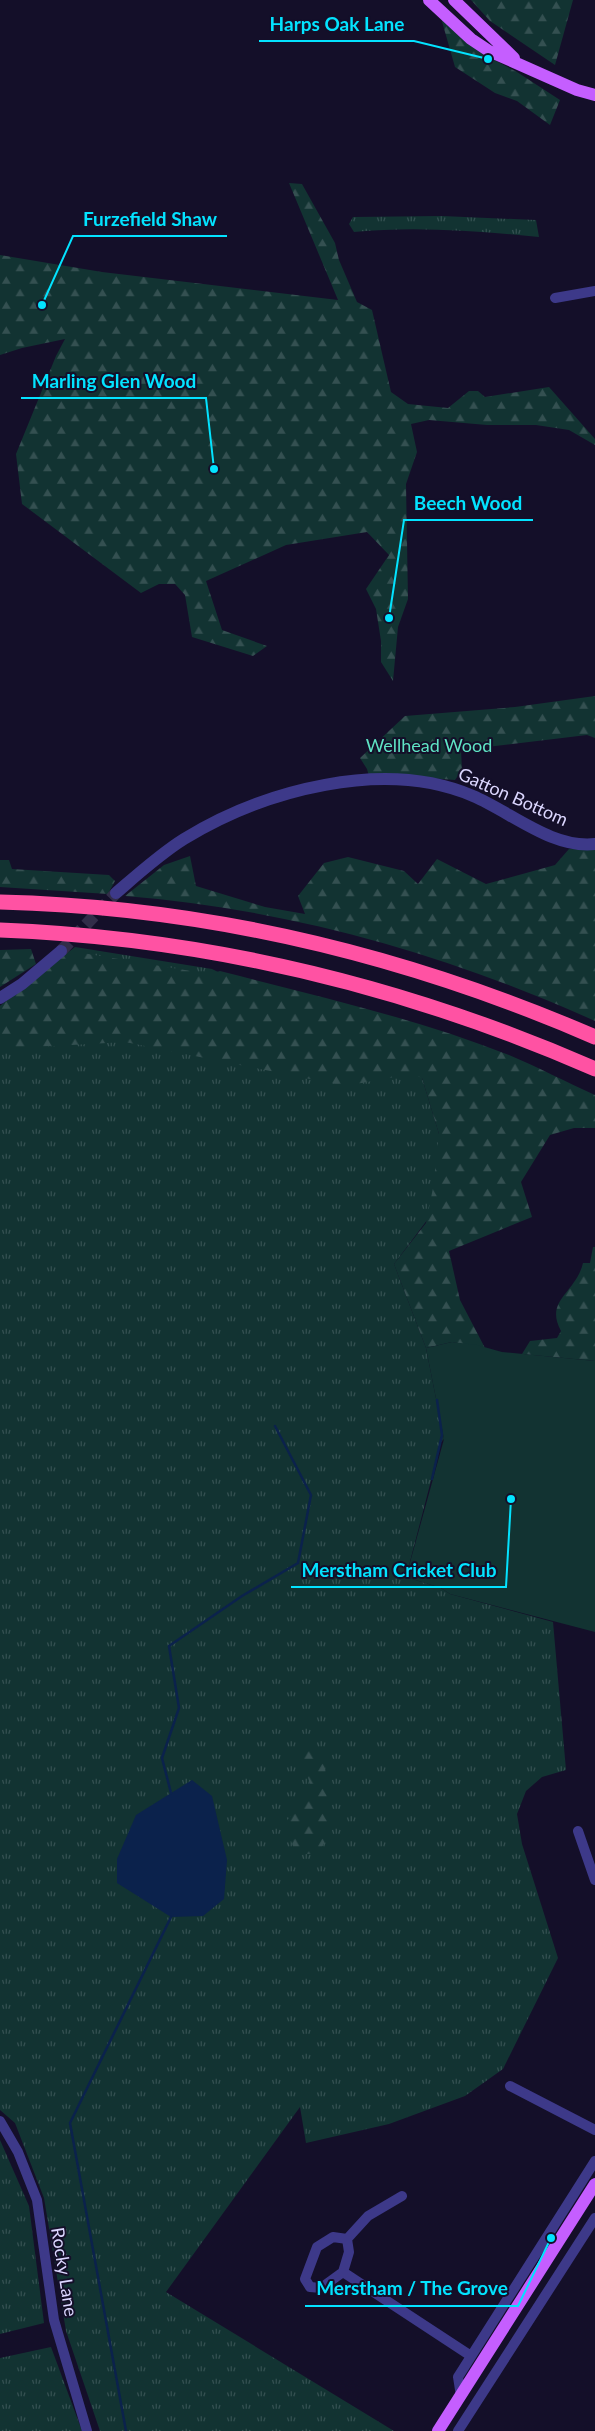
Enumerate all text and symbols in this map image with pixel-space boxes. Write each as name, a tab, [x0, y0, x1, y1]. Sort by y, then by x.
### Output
callout: Harps Oak Lane	[259, 7, 414, 41]
text: Harps Oak Lane	[270, 12, 404, 35]
callout: Furzefield Shaw	[73, 202, 227, 236]
text: Furzefield Shaw	[83, 207, 218, 230]
callout: Marling Glen Wood	[21, 364, 206, 398]
text: Marling Glen Wood	[32, 369, 196, 392]
callout: Beech Wood	[404, 486, 533, 520]
text: Beech Wood	[414, 491, 522, 514]
park label: Wellhead Wood	[366, 734, 492, 756]
street label: Gatton Bottom	[455, 762, 572, 830]
callout: Merstham Cricket Club	[291, 1553, 506, 1587]
text: Merstham Cricket Club	[302, 1558, 497, 1581]
street label: Rocky Lane	[47, 2226, 83, 2318]
callout: Merstham / The Grove	[305, 2272, 518, 2306]
text: Merstham / The Grove	[316, 2276, 508, 2299]

